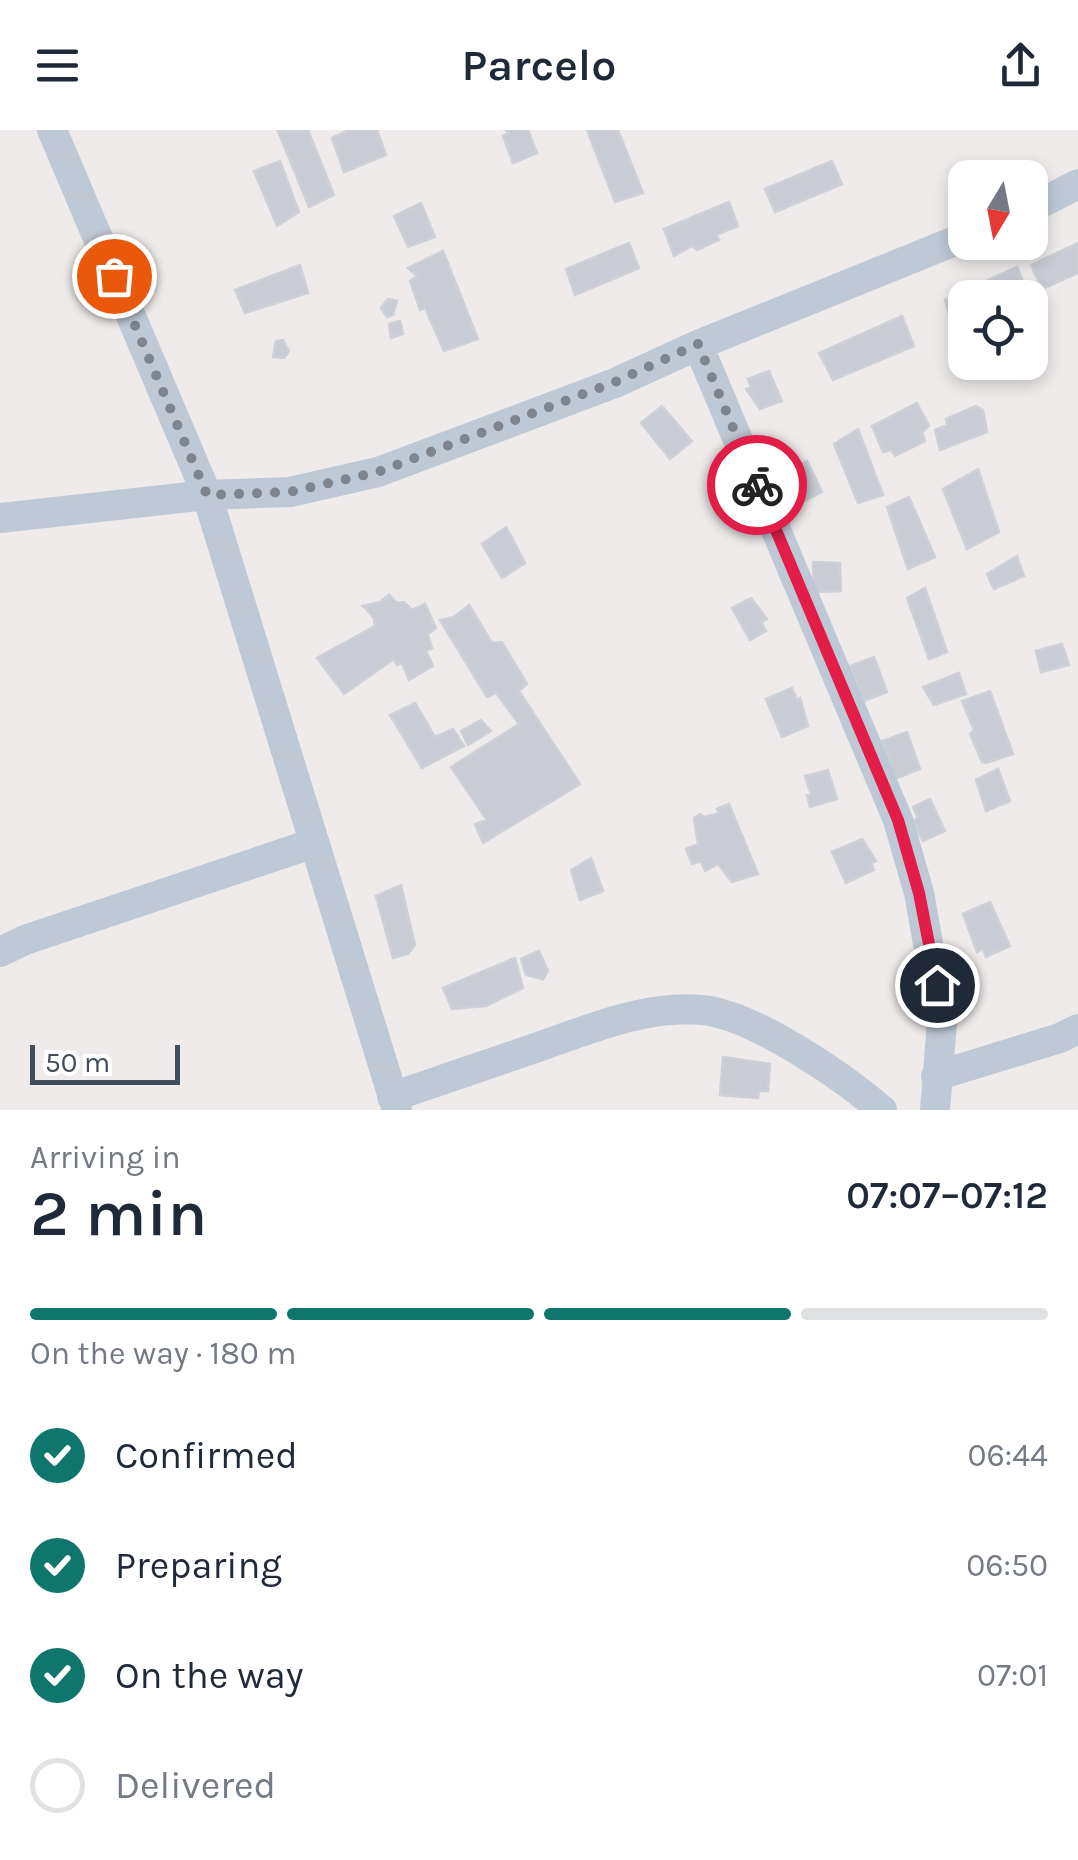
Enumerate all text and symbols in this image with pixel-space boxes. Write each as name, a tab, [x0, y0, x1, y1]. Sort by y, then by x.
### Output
icon: menu	[30, 38, 85, 93]
icon: share	[993, 38, 1048, 93]
text: Parcelo	[462, 39, 616, 91]
north arrow	[948, 160, 1048, 260]
map controls	[948, 160, 1048, 380]
pin	[72, 234, 157, 319]
icon: bag	[87, 249, 142, 304]
button: locate	[948, 280, 1048, 380]
courier	[707, 435, 807, 535]
icon: bike	[730, 458, 785, 513]
pin	[895, 943, 980, 1028]
icon: home	[910, 958, 965, 1013]
scale bar	[30, 1040, 180, 1084]
text: 50 m	[45, 1046, 110, 1079]
text: Arriving in	[30, 1139, 181, 1176]
text: 07:07–07:12	[846, 1173, 1048, 1218]
text: 2 min	[30, 1175, 207, 1251]
text: On the way · 180 m	[30, 1335, 296, 1372]
icon: check	[30, 1428, 85, 1483]
text: Confirmed	[115, 1433, 298, 1478]
text: 06:44	[968, 1437, 1048, 1474]
icon: check	[30, 1538, 85, 1593]
text: Preparing	[115, 1543, 282, 1588]
text: 06:50	[966, 1547, 1048, 1584]
icon: check	[30, 1648, 85, 1703]
text: On the way	[115, 1653, 303, 1698]
text: 07:01	[977, 1657, 1048, 1694]
text: Delivered	[115, 1763, 276, 1808]

